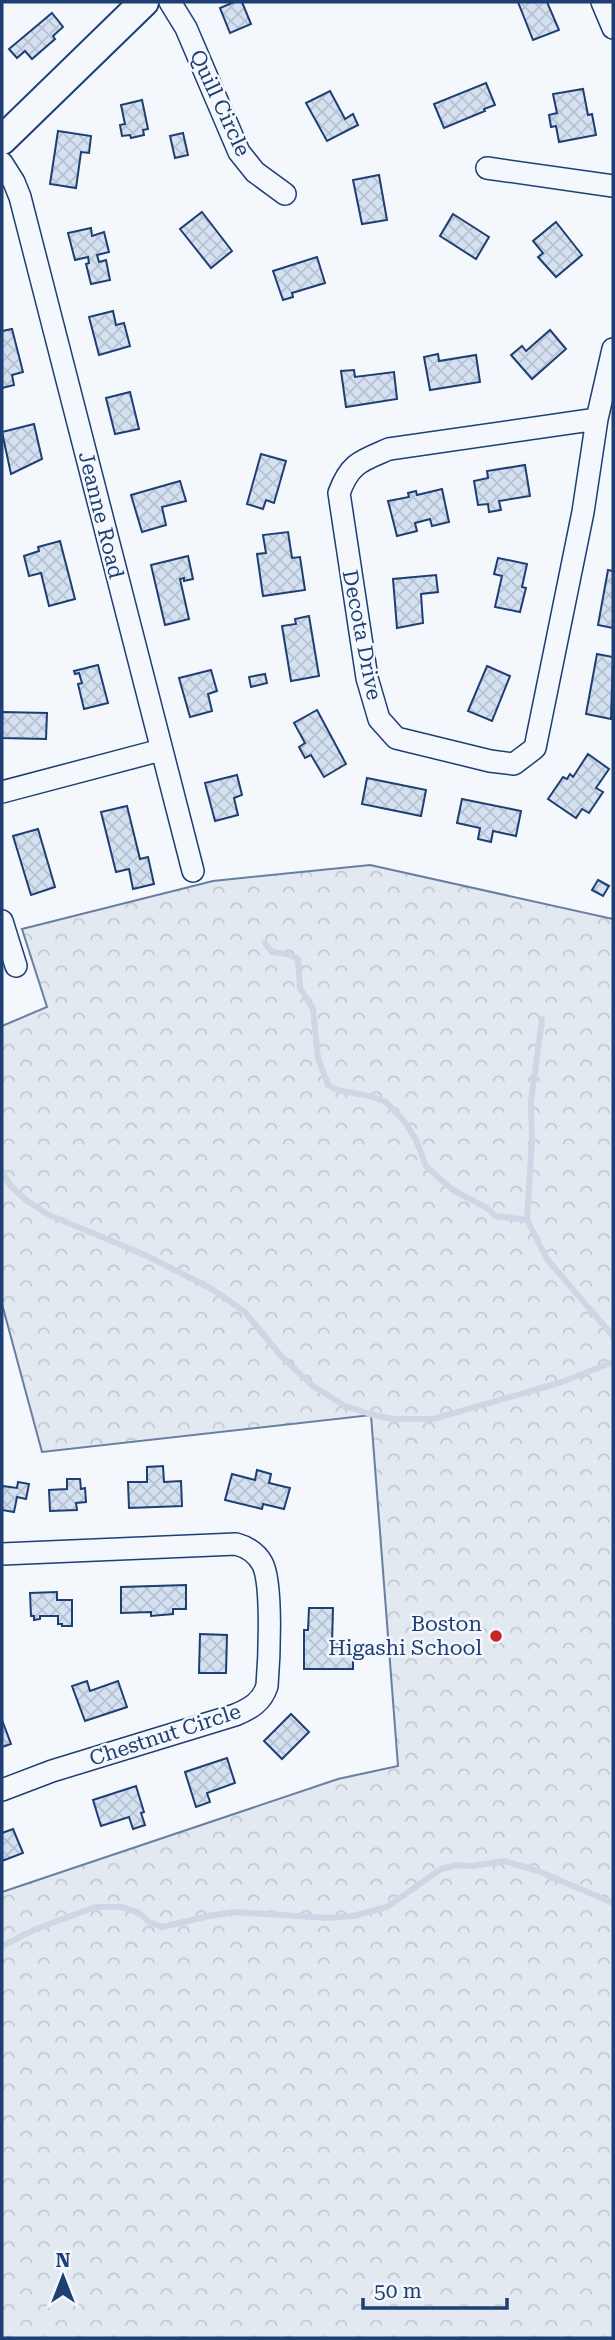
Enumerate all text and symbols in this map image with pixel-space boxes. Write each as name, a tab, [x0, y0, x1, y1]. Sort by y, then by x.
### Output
street label: Quill Circle	[185, 46, 255, 160]
street label: Jeanne Road	[74, 449, 128, 581]
street label: Decota Drive	[338, 568, 386, 702]
place label: Boston Higashi School	[328, 1612, 482, 1660]
marker: Boston Higashi School	[488, 1628, 504, 1644]
street label: Chestnut Circle	[86, 1699, 244, 1771]
north arrow	[28, 2242, 98, 2312]
text: N	[56, 2249, 71, 2272]
scale bar	[363, 2266, 506, 2310]
text: 50 m	[374, 2279, 422, 2303]

